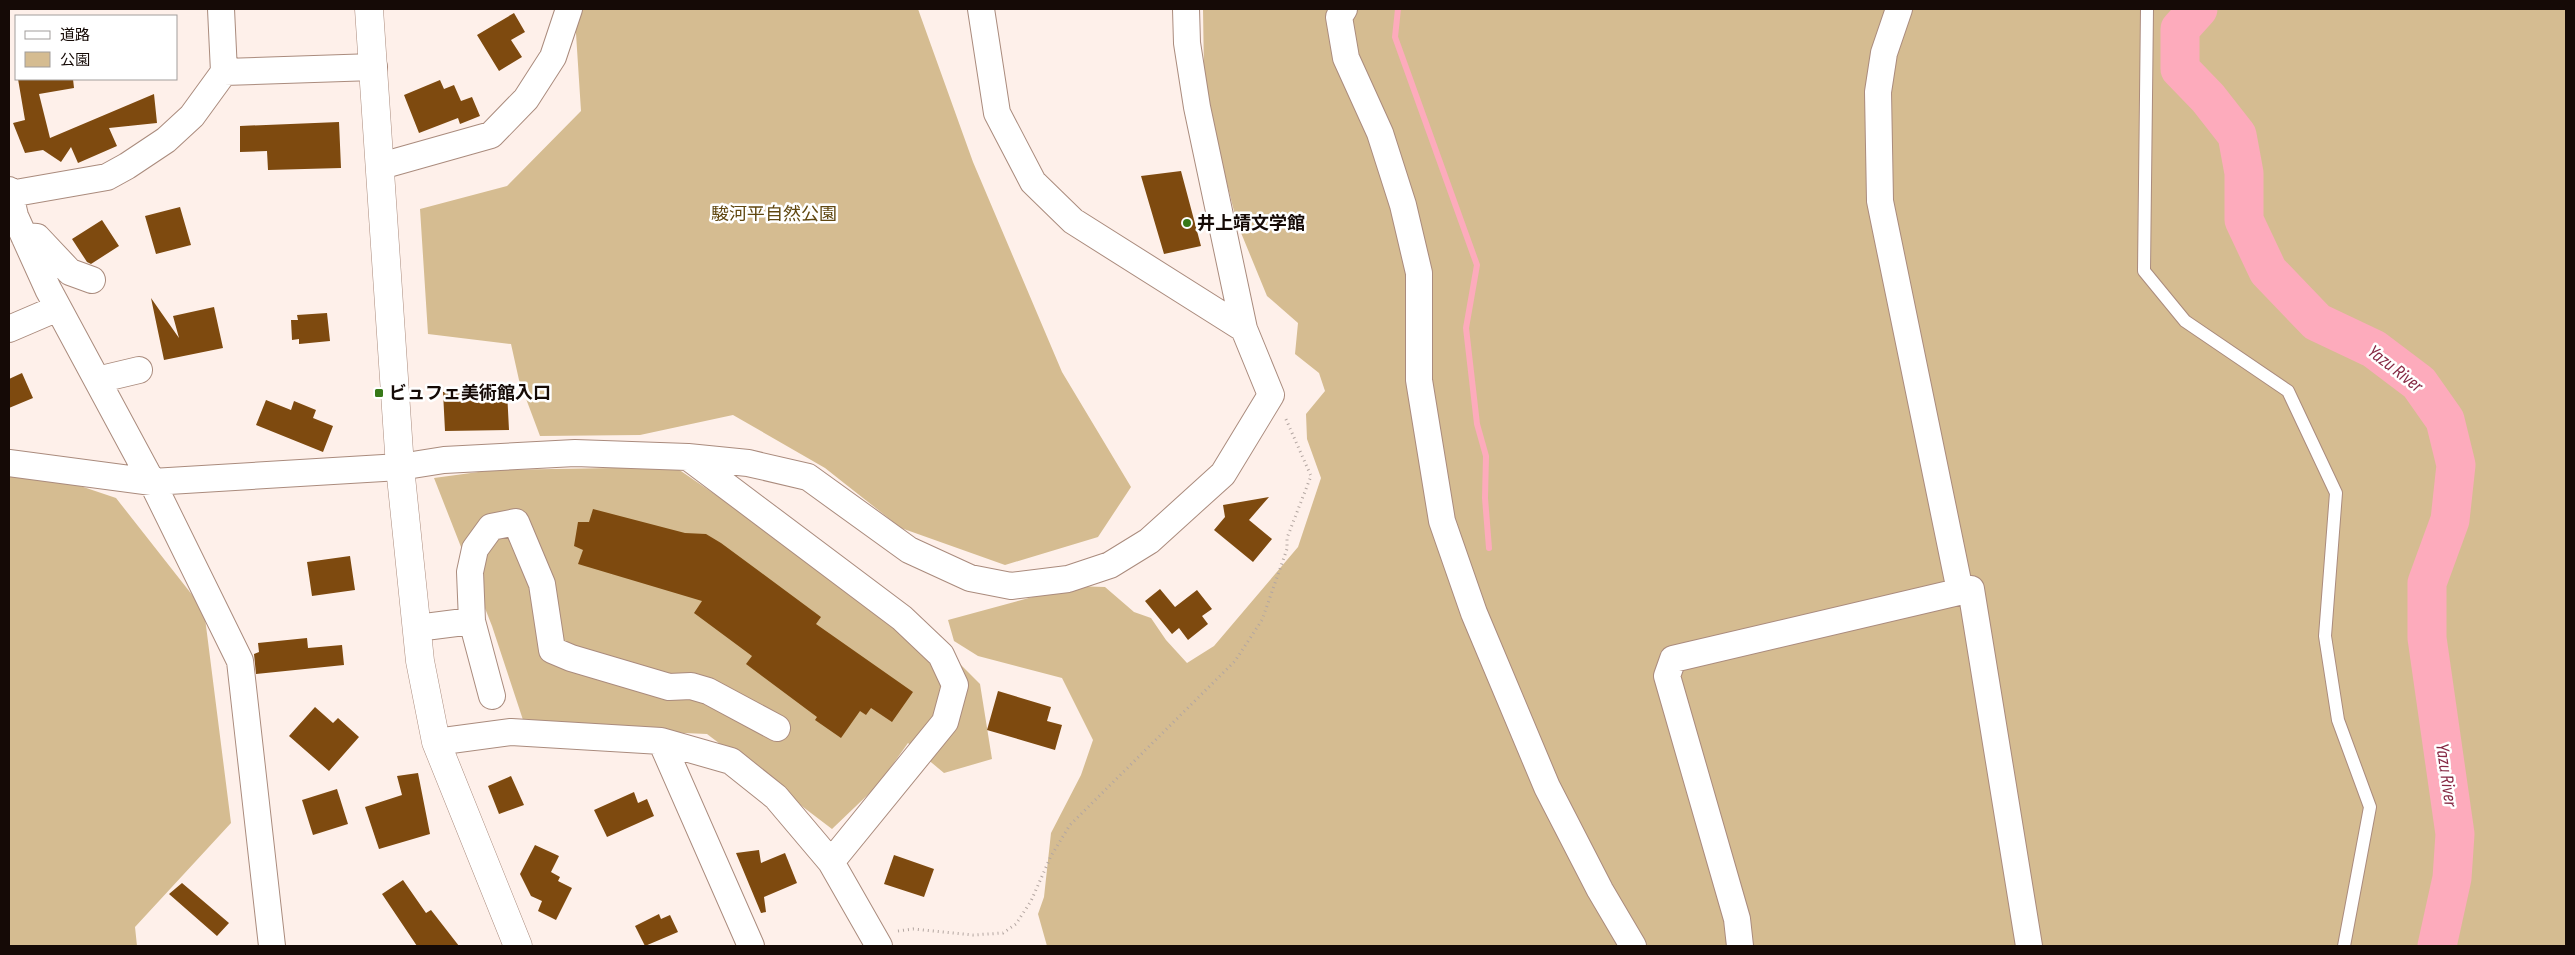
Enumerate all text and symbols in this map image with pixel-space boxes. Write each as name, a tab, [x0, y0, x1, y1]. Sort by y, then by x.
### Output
legend	[15, 15, 178, 80]
text: 道路	[60, 26, 90, 45]
text: 公園	[60, 51, 90, 70]
park label: 駿河平自然公園	[711, 204, 837, 225]
place label: 井上靖文学館	[1197, 213, 1305, 234]
marker: 井上靖文学館	[1181, 217, 1193, 229]
water label: Yazu River	[2363, 340, 2428, 398]
place label: ビュフェ美術館入口	[389, 383, 551, 404]
marker: ビュフェ美術館入口	[373, 387, 385, 399]
water label: Yazu River	[2430, 742, 2462, 809]

